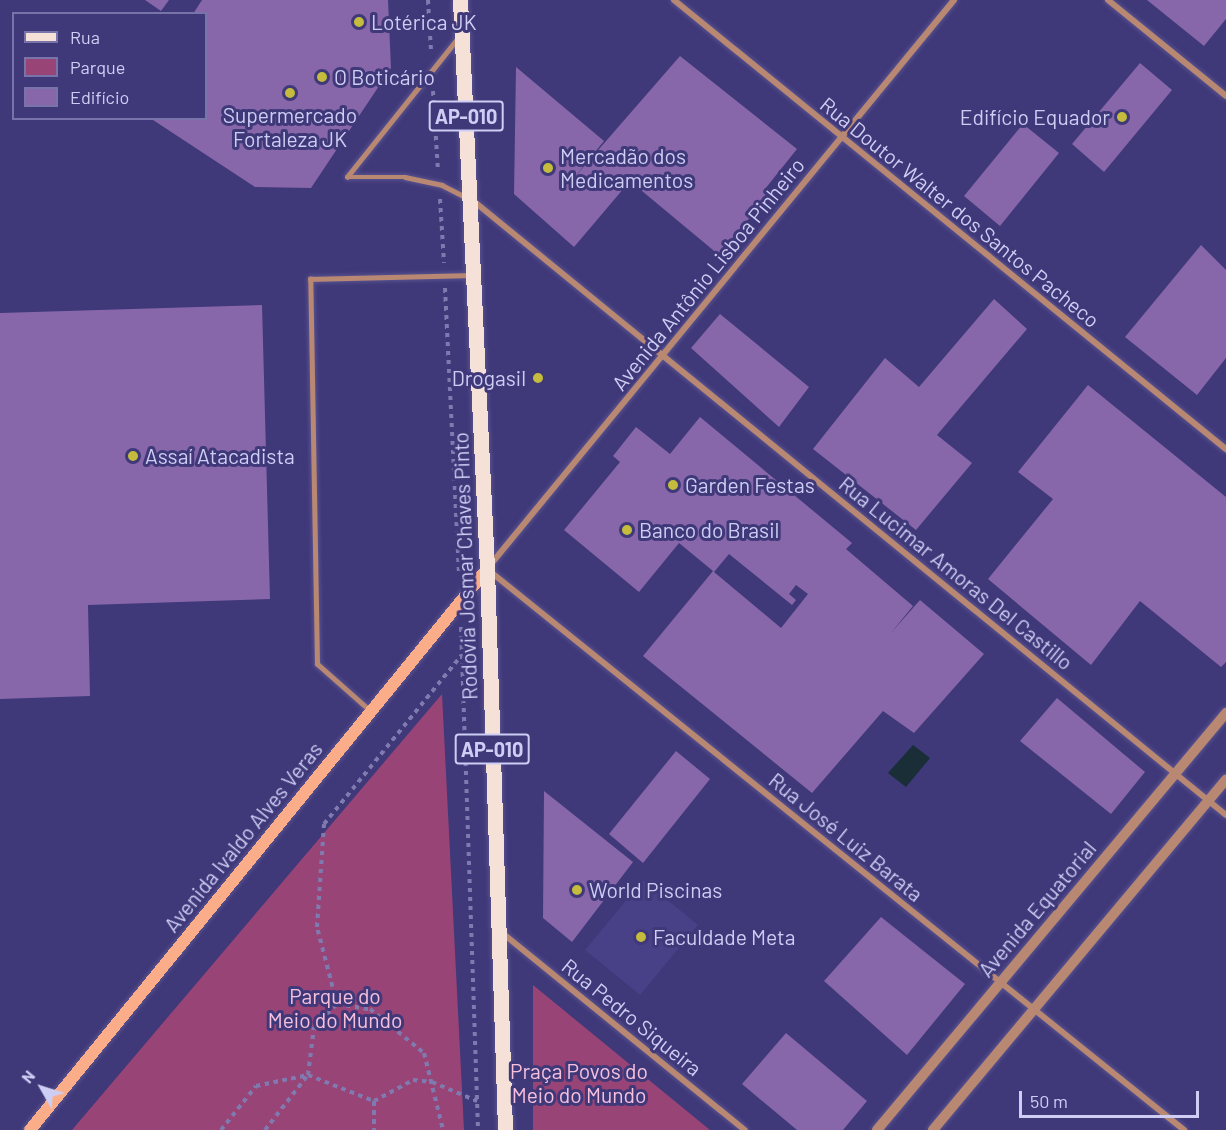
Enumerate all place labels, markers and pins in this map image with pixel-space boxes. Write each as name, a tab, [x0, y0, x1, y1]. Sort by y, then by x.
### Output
place label: Lotérica JK	[371, 9, 477, 35]
marker: Lotérica JK	[352, 15, 366, 29]
place label: O Boticário	[334, 64, 435, 90]
marker: O Boticário	[315, 70, 329, 84]
marker: Supermercado Fortaleza JK	[283, 86, 297, 100]
place label: Supermercado Fortaleza JK	[223, 102, 357, 152]
place label: Edifício Equador	[960, 104, 1110, 130]
marker: Edifício Equador	[1115, 110, 1129, 124]
place label: Mercadão dos Medicamentos	[560, 143, 693, 193]
marker: Mercadão dos Medicamentos	[541, 161, 555, 175]
place label: Drogasil	[452, 365, 526, 391]
marker: Drogasil	[531, 371, 545, 385]
place label: Assaí Atacadista	[145, 443, 295, 469]
marker: Assaí Atacadista	[126, 449, 140, 463]
place label: Garden Festas	[685, 472, 815, 498]
marker: Garden Festas	[666, 478, 680, 492]
place label: Banco do Brasil	[639, 517, 779, 543]
marker: Banco do Brasil	[620, 523, 634, 537]
place label: World Piscinas	[589, 877, 722, 903]
marker: World Piscinas	[570, 883, 584, 897]
place label: Faculdade Meta	[653, 924, 795, 950]
marker: Faculdade Meta	[634, 930, 648, 944]

